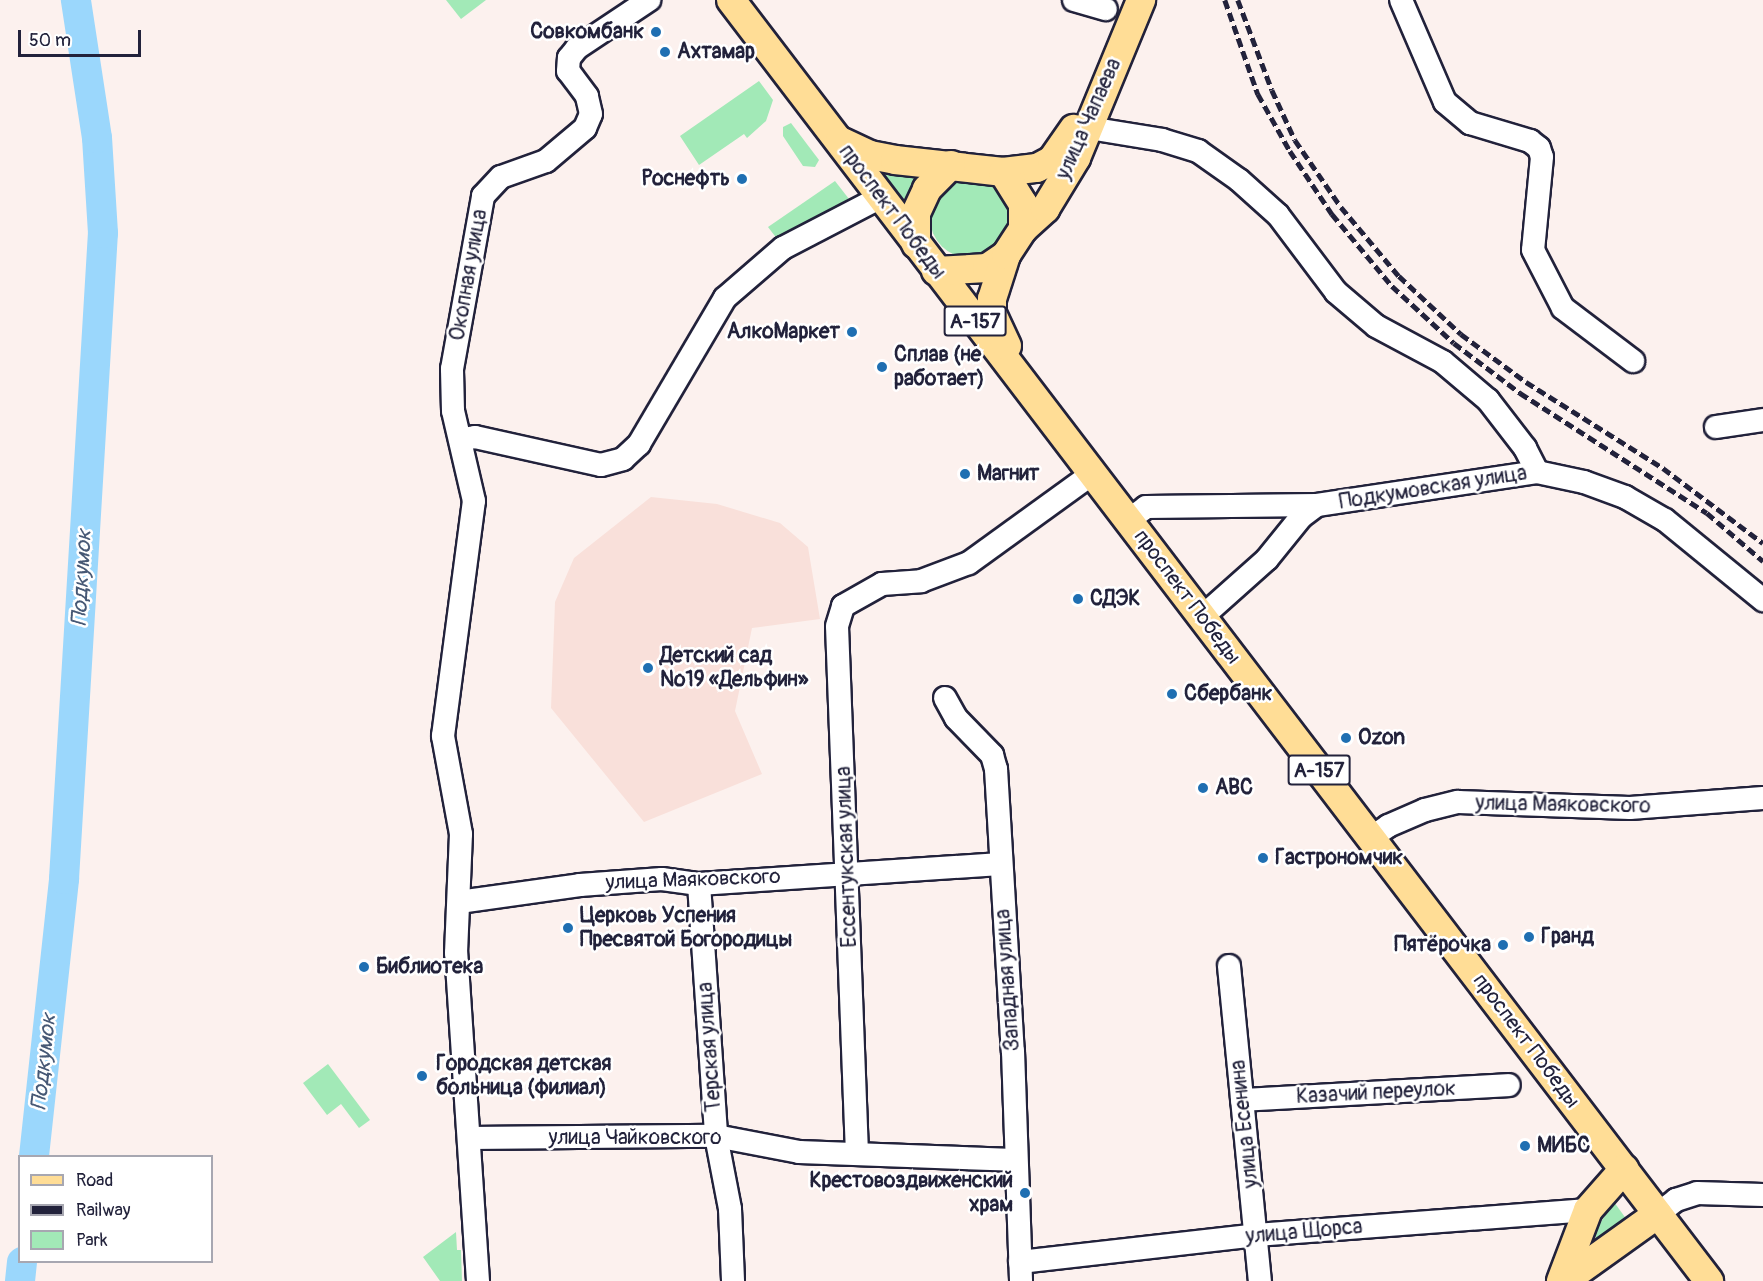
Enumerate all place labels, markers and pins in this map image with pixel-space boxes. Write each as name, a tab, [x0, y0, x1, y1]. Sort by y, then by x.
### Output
place label: Совкомбанк	[530, 19, 644, 45]
marker: Совкомбанк	[649, 25, 663, 39]
place label: Ахтамар	[677, 39, 755, 65]
marker: Ахтамар	[658, 45, 672, 59]
place label: Роснефть	[642, 166, 730, 192]
marker: Роснефть	[735, 172, 749, 186]
place label: АлкоМаркет	[727, 319, 840, 345]
marker: АлкоМаркет	[845, 325, 859, 339]
place label: Сплав (не работает)	[894, 342, 985, 392]
marker: Сплав (не работает)	[875, 360, 889, 374]
place label: Магнит	[977, 461, 1039, 487]
marker: Магнит	[958, 467, 972, 481]
place label: СДЭК	[1090, 586, 1140, 612]
marker: СДЭК	[1071, 592, 1085, 606]
place label: Детский сад №19 «Дельфин»	[660, 643, 808, 693]
marker: Детский сад №19 «Дельфин»	[641, 661, 655, 675]
place label: Сбербанк	[1184, 681, 1272, 707]
marker: Сбербанк	[1165, 687, 1179, 701]
place label: Ozon	[1358, 725, 1405, 751]
marker: Ozon	[1339, 731, 1353, 745]
place label: ABC	[1215, 775, 1253, 801]
marker: ABC	[1196, 781, 1210, 795]
place label: Гастрономчик	[1275, 845, 1403, 871]
marker: Гастрономчик	[1256, 851, 1270, 865]
place label: Церковь Успения Пресвятой Богородицы	[580, 903, 792, 953]
marker: Церковь Успения Пресвятой Богородицы	[561, 921, 575, 935]
place label: Гранд	[1541, 924, 1594, 950]
marker: Гранд	[1522, 930, 1536, 944]
place label: Пятёрочка	[1394, 932, 1491, 958]
marker: Пятёрочка	[1496, 938, 1510, 952]
place label: Библиотека	[376, 954, 483, 980]
marker: Библиотека	[357, 960, 371, 974]
place label: Городская детская больница (филиал)	[436, 1051, 611, 1101]
marker: Городская детская больница (филиал)	[413, 1067, 431, 1085]
place label: МИБС	[1537, 1133, 1590, 1159]
marker: МИБС	[1518, 1139, 1532, 1153]
place label: Крестовоздвиженский храм	[809, 1168, 1013, 1218]
marker: Крестовоздвиженский храм	[1018, 1186, 1032, 1200]

